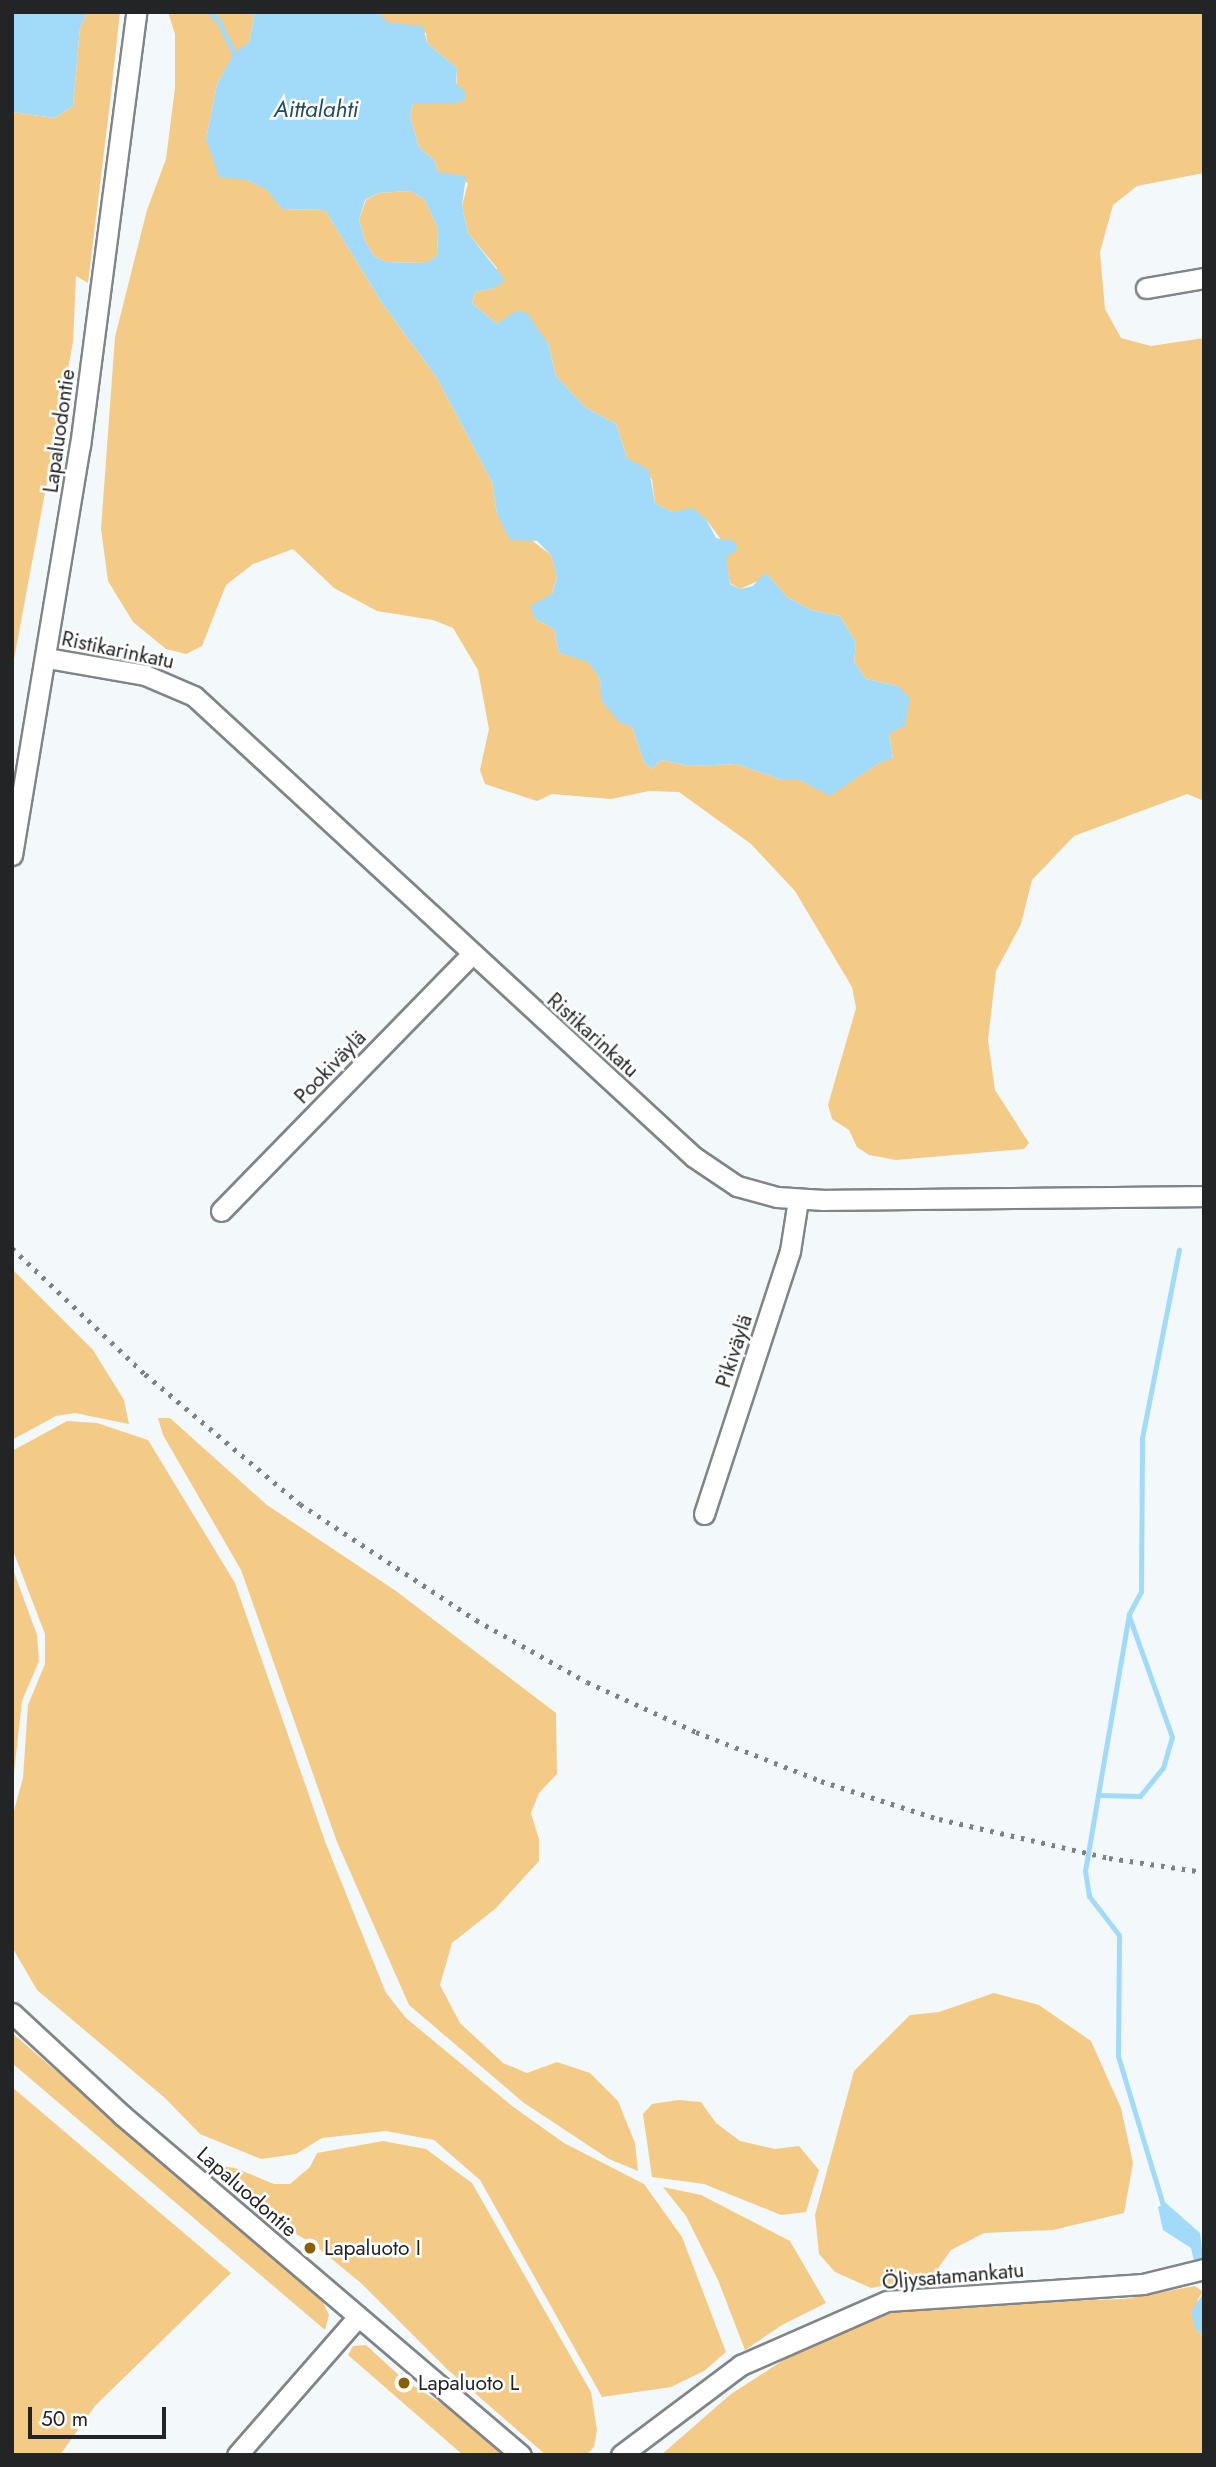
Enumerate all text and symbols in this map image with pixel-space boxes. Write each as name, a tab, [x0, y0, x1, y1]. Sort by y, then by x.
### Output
water label: Aittalahti	[274, 95, 358, 123]
street label: Lapaluodontie	[38, 367, 80, 495]
street label: Ristikarinkatu	[59, 626, 177, 674]
street label: Ristikarinkatu	[542, 987, 644, 1083]
street label: Pookiväylä	[289, 1025, 371, 1109]
street label: Pikiväylä	[710, 1311, 758, 1391]
street label: Lapaluodontie	[192, 2142, 302, 2242]
place label: Lapaluoto I	[324, 2235, 421, 2261]
marker: Lapaluoto I	[302, 2240, 318, 2256]
street label: Öljysatamankatu	[881, 2257, 1025, 2295]
place label: Lapaluoto L	[418, 2370, 519, 2396]
marker: Lapaluoto L	[396, 2375, 412, 2391]
scale bar	[32, 2394, 170, 2438]
text: 50 m	[41, 2404, 88, 2434]

